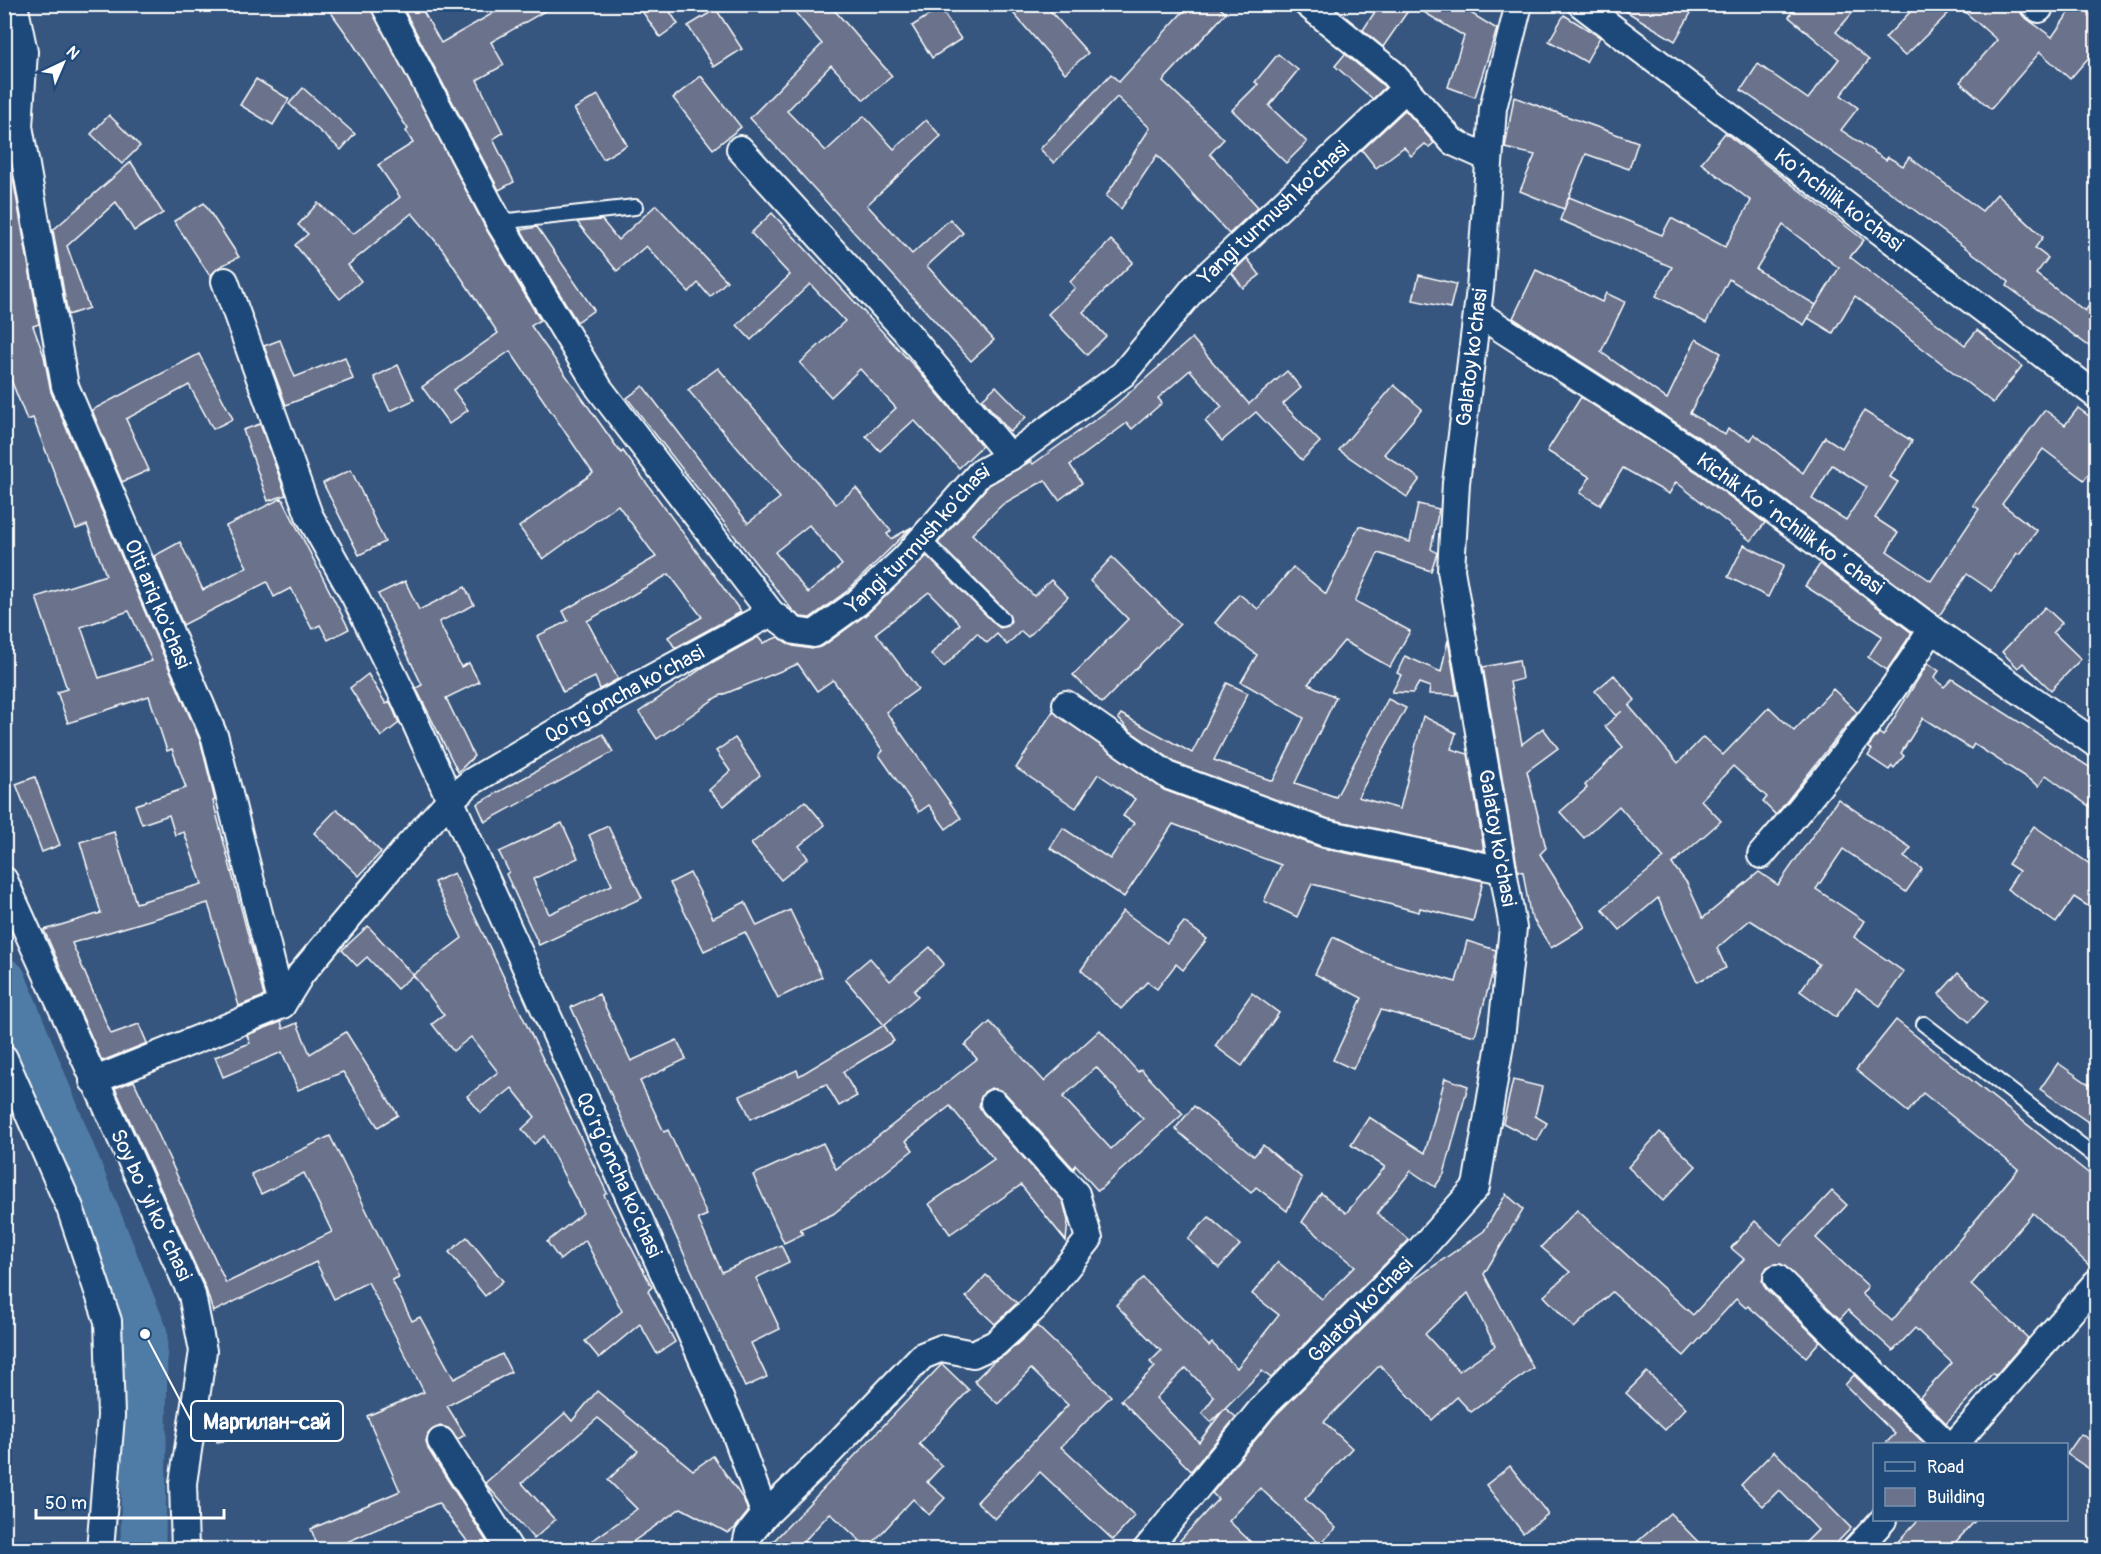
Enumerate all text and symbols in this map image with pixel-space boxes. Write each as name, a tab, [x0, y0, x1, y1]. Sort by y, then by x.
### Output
north arrow	[33, 33, 93, 93]
text: N	[62, 42, 84, 64]
street label: Yangi turmush ko'chasi	[1191, 135, 1355, 292]
street label: Ko‘nchilik ko'chasi	[1769, 142, 1909, 258]
street label: Galatoy ko'chasi	[1450, 286, 1494, 428]
street label: Kichik Koʻnchilik koʻchasi	[1691, 447, 1889, 601]
street label: Yangi turmush ko'chasi	[839, 457, 994, 621]
street label: Olti ariq ko'chasi	[118, 535, 197, 673]
street label: Qo‘rg‘oncha ko‘chasi	[539, 638, 709, 749]
street label: Galatoy ko'chasi	[1472, 767, 1522, 909]
street label: Qo‘rg‘oncha ko‘chasi	[570, 1088, 668, 1262]
street label: Soy boʻyi koʻchasi	[104, 1125, 198, 1285]
street label: Galatoy ko'chasi	[1301, 1251, 1419, 1369]
callout: Маргилан-сай	[191, 1401, 343, 1441]
text: Маргилан-сай	[203, 1408, 331, 1436]
legend	[1873, 1443, 2068, 1521]
text: Road	[1927, 1456, 1964, 1479]
scale bar	[36, 1482, 224, 1520]
text: Building	[1927, 1486, 1985, 1509]
text: 50 m	[45, 1492, 87, 1515]

